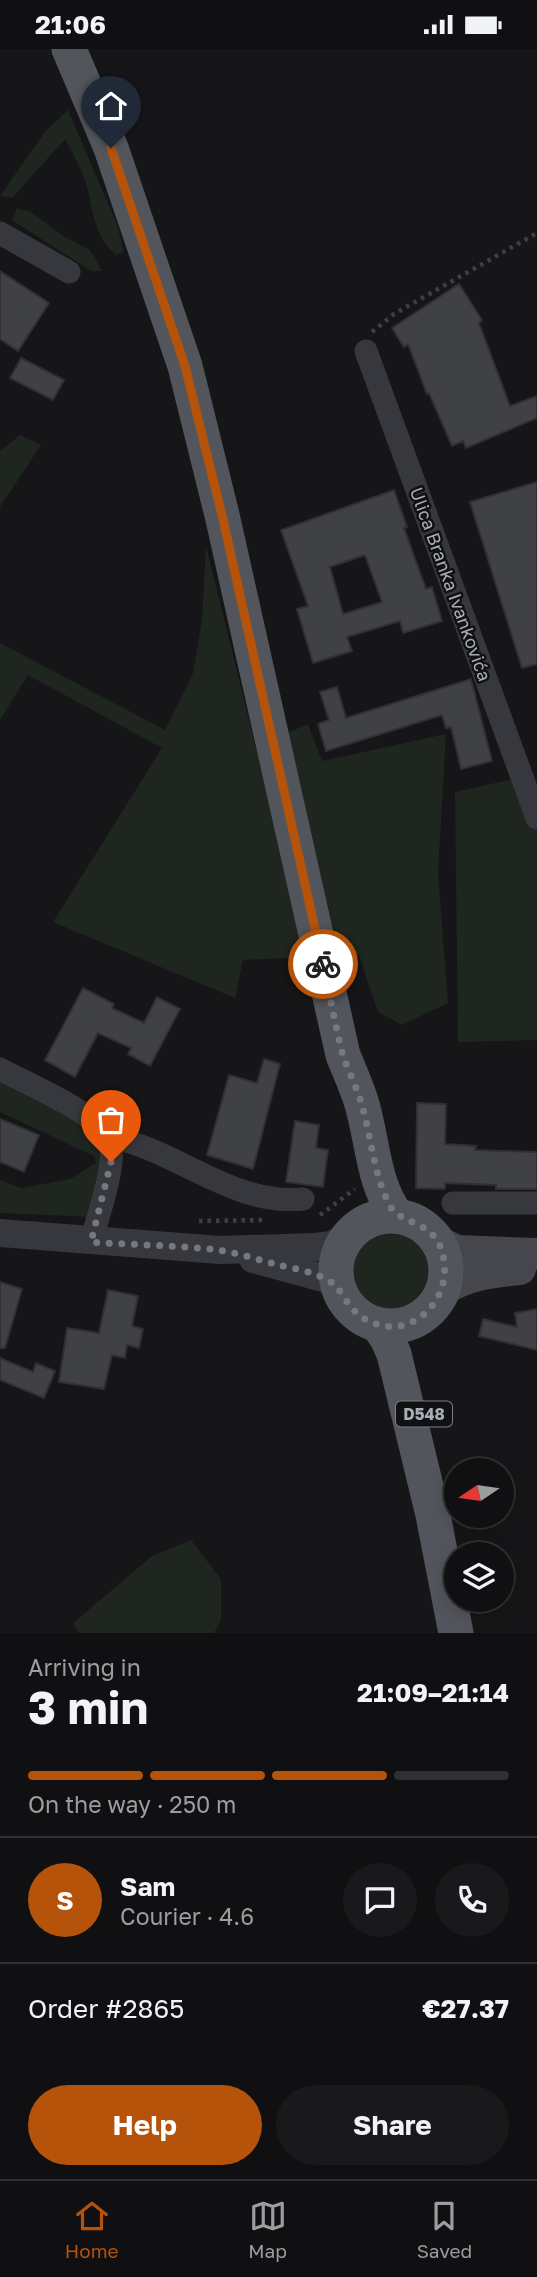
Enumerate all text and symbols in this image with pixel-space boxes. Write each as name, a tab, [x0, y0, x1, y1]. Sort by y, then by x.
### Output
text: 21:06	[35, 9, 106, 40]
pin	[81, 76, 141, 148]
icon: home	[92, 87, 130, 125]
street label: Ulica Branka Ivankovića	[406, 484, 496, 684]
courier	[288, 929, 358, 999]
icon: bike	[304, 945, 342, 983]
pin	[81, 1090, 141, 1162]
icon: bag	[92, 1101, 130, 1139]
road number: D548	[396, 1401, 452, 1427]
north arrow	[444, 1458, 514, 1528]
map controls	[444, 1458, 514, 1612]
button: layers	[444, 1542, 514, 1612]
text: Arriving in	[28, 1653, 141, 1681]
text: 21:09–21:14	[357, 1677, 509, 1708]
text: 3 min	[28, 1679, 148, 1734]
text: On the way · 250 m	[28, 1790, 236, 1818]
button: chat	[343, 1863, 417, 1937]
button: phone	[435, 1863, 509, 1937]
text: Sam	[120, 1871, 175, 1902]
text: S	[56, 1885, 74, 1916]
text: Courier · 4.6	[120, 1902, 254, 1930]
text: Order #2865	[28, 1993, 184, 2024]
text: €27.37	[422, 1993, 509, 2024]
button: Help	[28, 2085, 262, 2165]
button: Share	[276, 2085, 509, 2165]
tab: Home	[65, 2197, 119, 2262]
tab: Map	[248, 2197, 287, 2262]
tab: Saved	[417, 2197, 472, 2262]

